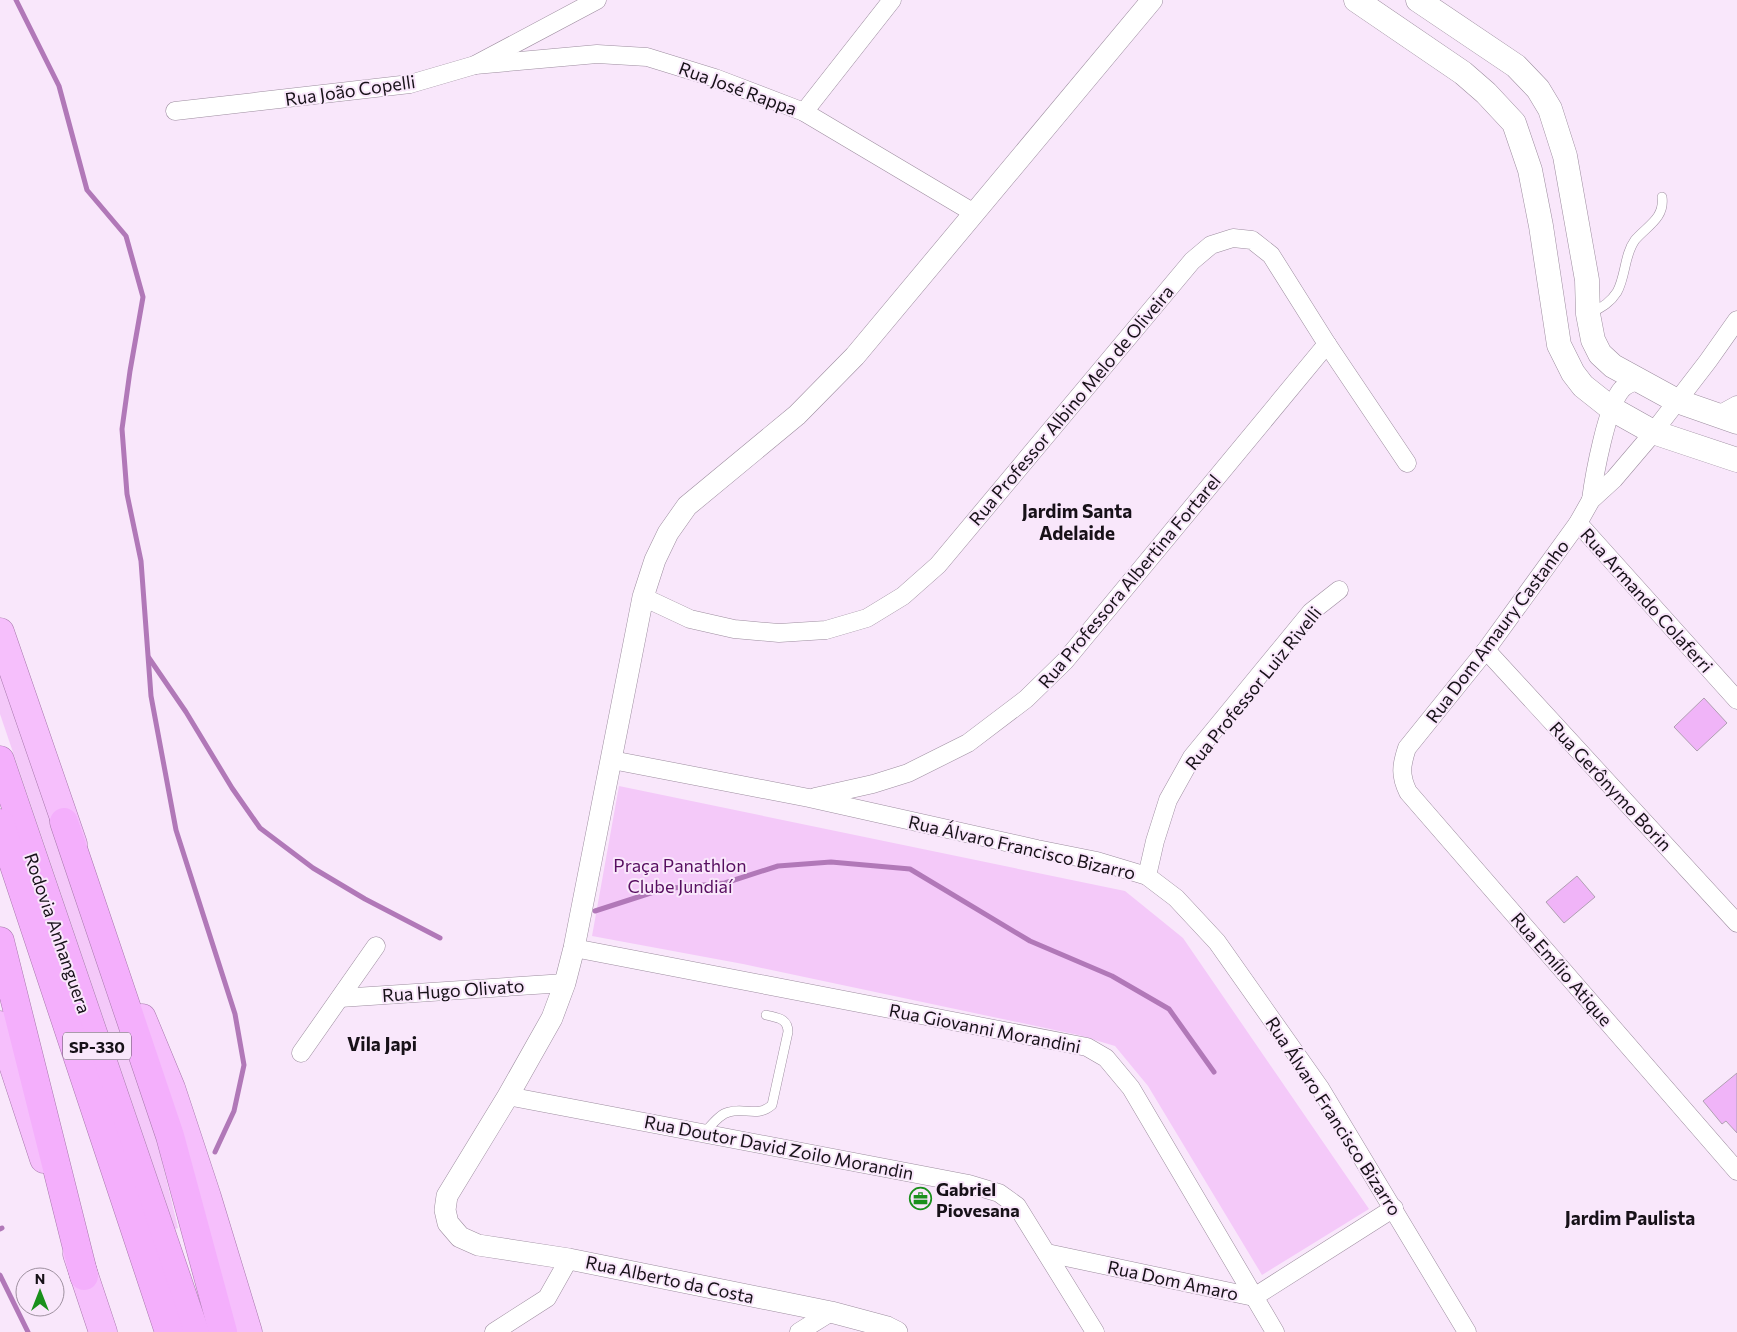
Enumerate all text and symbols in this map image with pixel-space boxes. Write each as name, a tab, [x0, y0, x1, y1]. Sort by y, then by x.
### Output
street label: Rua José Rappa	[676, 56, 800, 120]
street label: Rua João Copelli	[283, 70, 417, 110]
street label: Rua Professor Albino Melo de Oliveira	[964, 281, 1178, 529]
street label: Rua Professora Albertina Fortarel	[1033, 470, 1225, 692]
district label: Jardim Santa Adelaide	[1022, 499, 1132, 544]
street label: Rua Armando Colaferri	[1576, 523, 1718, 677]
street label: Rua Dom Amaury Castanho	[1421, 535, 1573, 727]
street label: Rua Professor Luiz Rivelli	[1180, 602, 1326, 774]
street label: Rua Gerônymo Borin	[1545, 717, 1677, 855]
street label: Rua Álvaro Francisco Bizarro	[906, 810, 1138, 884]
street label: Rodovia Anhanguera	[20, 850, 96, 1016]
park label: Praça Panathlon Clube Jundiaí	[613, 854, 747, 897]
street label: Rua Emílio Atique	[1507, 908, 1617, 1030]
street label: Rua Hugo Olivato	[381, 974, 525, 1006]
street label: Rua Giovanni Morandini	[887, 999, 1083, 1057]
street label: Rua Álvaro Francisco Bizarro	[1261, 1013, 1407, 1219]
road number: SP-330	[63, 1032, 131, 1060]
district label: Vila Japi	[347, 1032, 417, 1055]
street label: Rua Doutor David Zoilo Morandin	[642, 1110, 916, 1184]
place label: Gabriel Piovesana	[936, 1178, 1020, 1221]
office icon: Gabriel Piovesana	[908, 1187, 932, 1211]
district label: Jardim Paulista	[1565, 1206, 1695, 1229]
street label: Rua Alberto da Costa	[584, 1250, 756, 1308]
street label: Rua Dom Amaro	[1106, 1255, 1240, 1305]
north arrow	[15, 1267, 65, 1317]
text: N	[35, 1270, 45, 1287]

